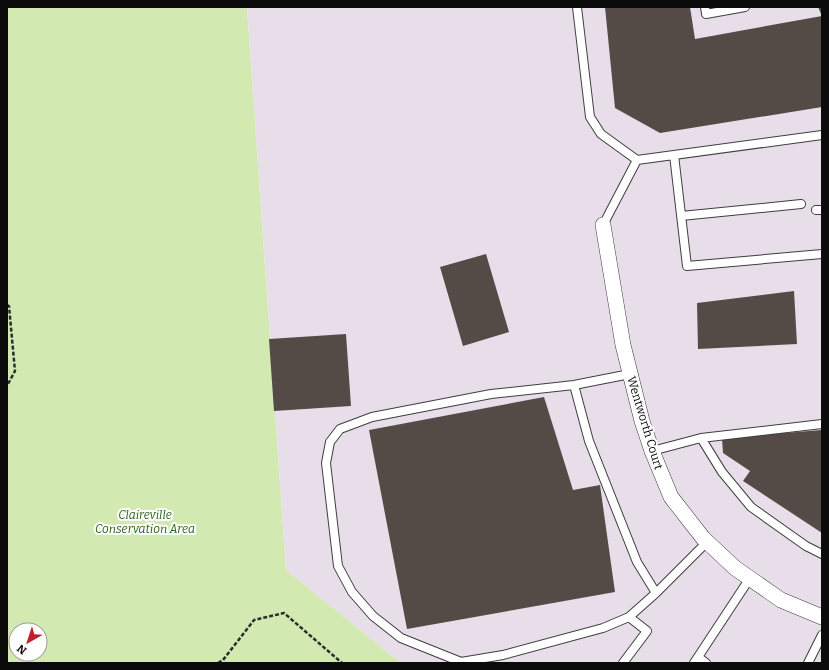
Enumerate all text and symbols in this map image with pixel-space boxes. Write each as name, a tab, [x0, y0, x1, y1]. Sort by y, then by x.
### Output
street label: Wentworth Court	[624, 375, 666, 472]
park label: Claireville Conservation Area	[95, 508, 195, 536]
north arrow	[8, 622, 48, 662]
text: N	[14, 641, 29, 657]

